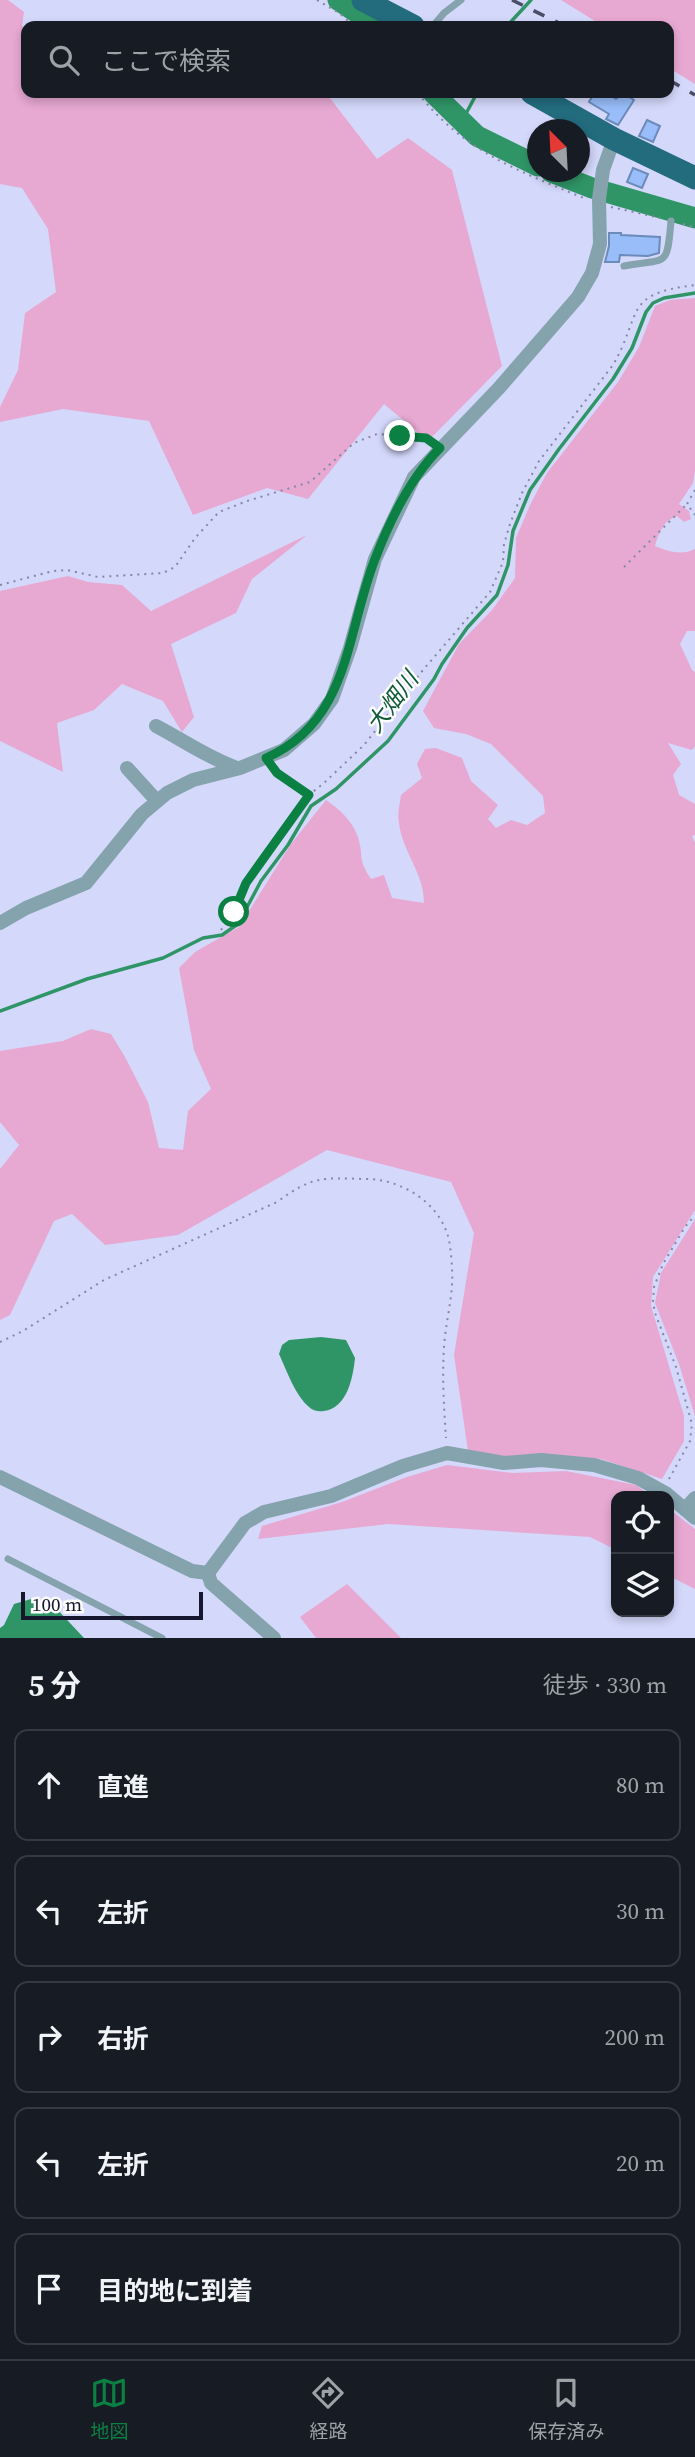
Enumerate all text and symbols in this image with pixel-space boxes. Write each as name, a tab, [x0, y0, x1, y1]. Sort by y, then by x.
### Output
search box	[21, 21, 674, 98]
icon: search	[45, 41, 83, 79]
text: ここで検索	[101, 43, 231, 79]
north arrow	[527, 119, 590, 182]
route end	[384, 420, 415, 451]
water label: 大畑川	[358, 662, 427, 739]
route start	[218, 896, 249, 927]
map controls	[611, 1491, 674, 1617]
button: locate	[611, 1491, 674, 1554]
button: layers	[611, 1554, 674, 1617]
scale bar	[21, 1589, 203, 1621]
text: 100 m	[32, 1591, 82, 1617]
text: 5 分	[28, 1665, 81, 1706]
text: 徒歩 · 330 m	[543, 1669, 667, 1701]
icon: ahead	[30, 1766, 68, 1804]
text: 直進	[97, 1769, 149, 1805]
text: 80 m	[616, 1769, 665, 1801]
icon: left	[30, 1892, 68, 1930]
text: 左折	[97, 1895, 149, 1931]
text: 30 m	[616, 1895, 665, 1927]
icon: right	[30, 2018, 68, 2056]
text: 右折	[97, 2021, 149, 2057]
text: 200 m	[604, 2021, 665, 2053]
icon: left	[30, 2144, 68, 2182]
text: 左折	[97, 2147, 149, 2183]
text: 20 m	[616, 2147, 665, 2179]
icon: arrive	[30, 2270, 68, 2308]
text: 目的地に到着	[97, 2273, 253, 2309]
tab: 地図	[90, 2374, 129, 2444]
tab: 経路	[309, 2374, 348, 2444]
tab: 保存済み	[528, 2374, 605, 2444]

